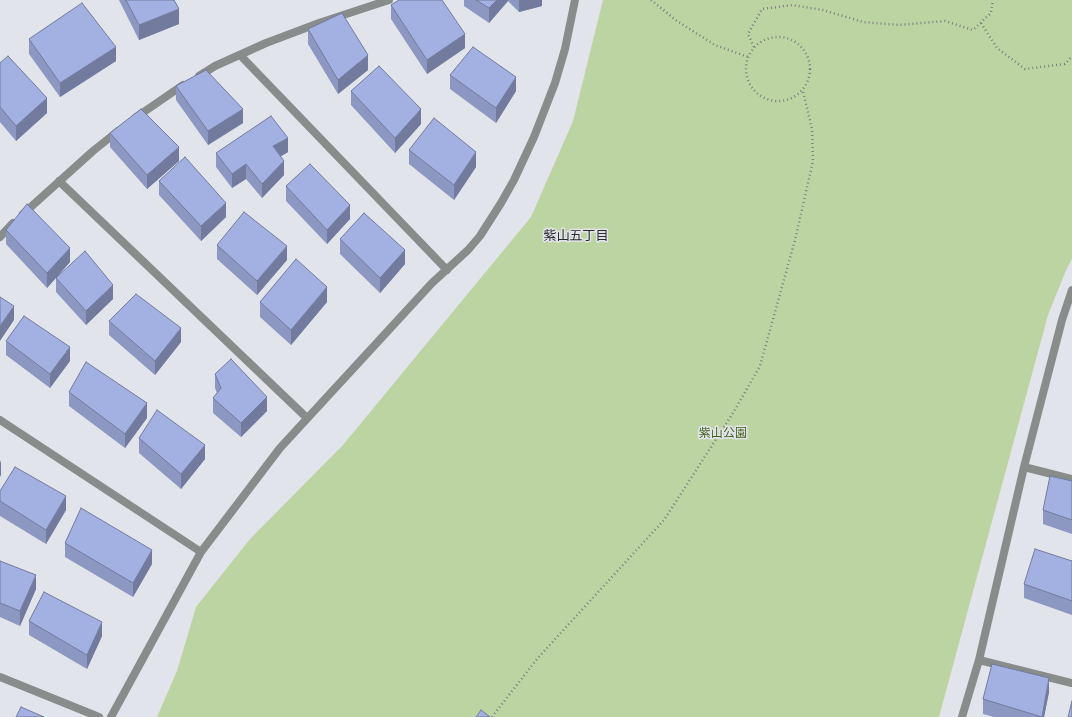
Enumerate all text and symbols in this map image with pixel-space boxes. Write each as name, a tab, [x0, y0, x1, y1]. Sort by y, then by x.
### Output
district label: 紫山五丁目	[544, 229, 608, 245]
park label: 紫山公園	[699, 427, 747, 441]

